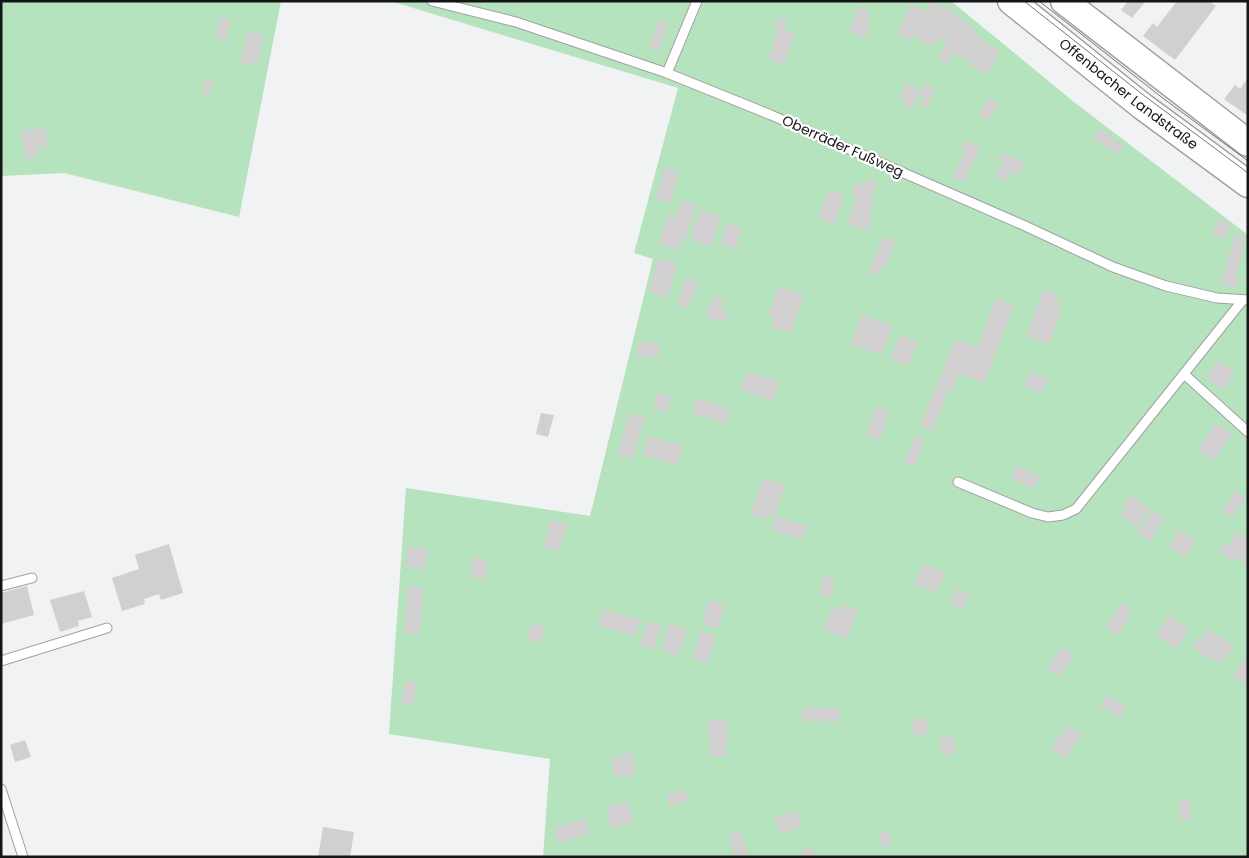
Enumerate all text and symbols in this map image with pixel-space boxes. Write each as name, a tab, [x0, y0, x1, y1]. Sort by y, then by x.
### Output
street label: Offenbacher Landstraße	[1055, 33, 1203, 154]
street label: Oberräder Fußweg	[779, 110, 907, 182]

